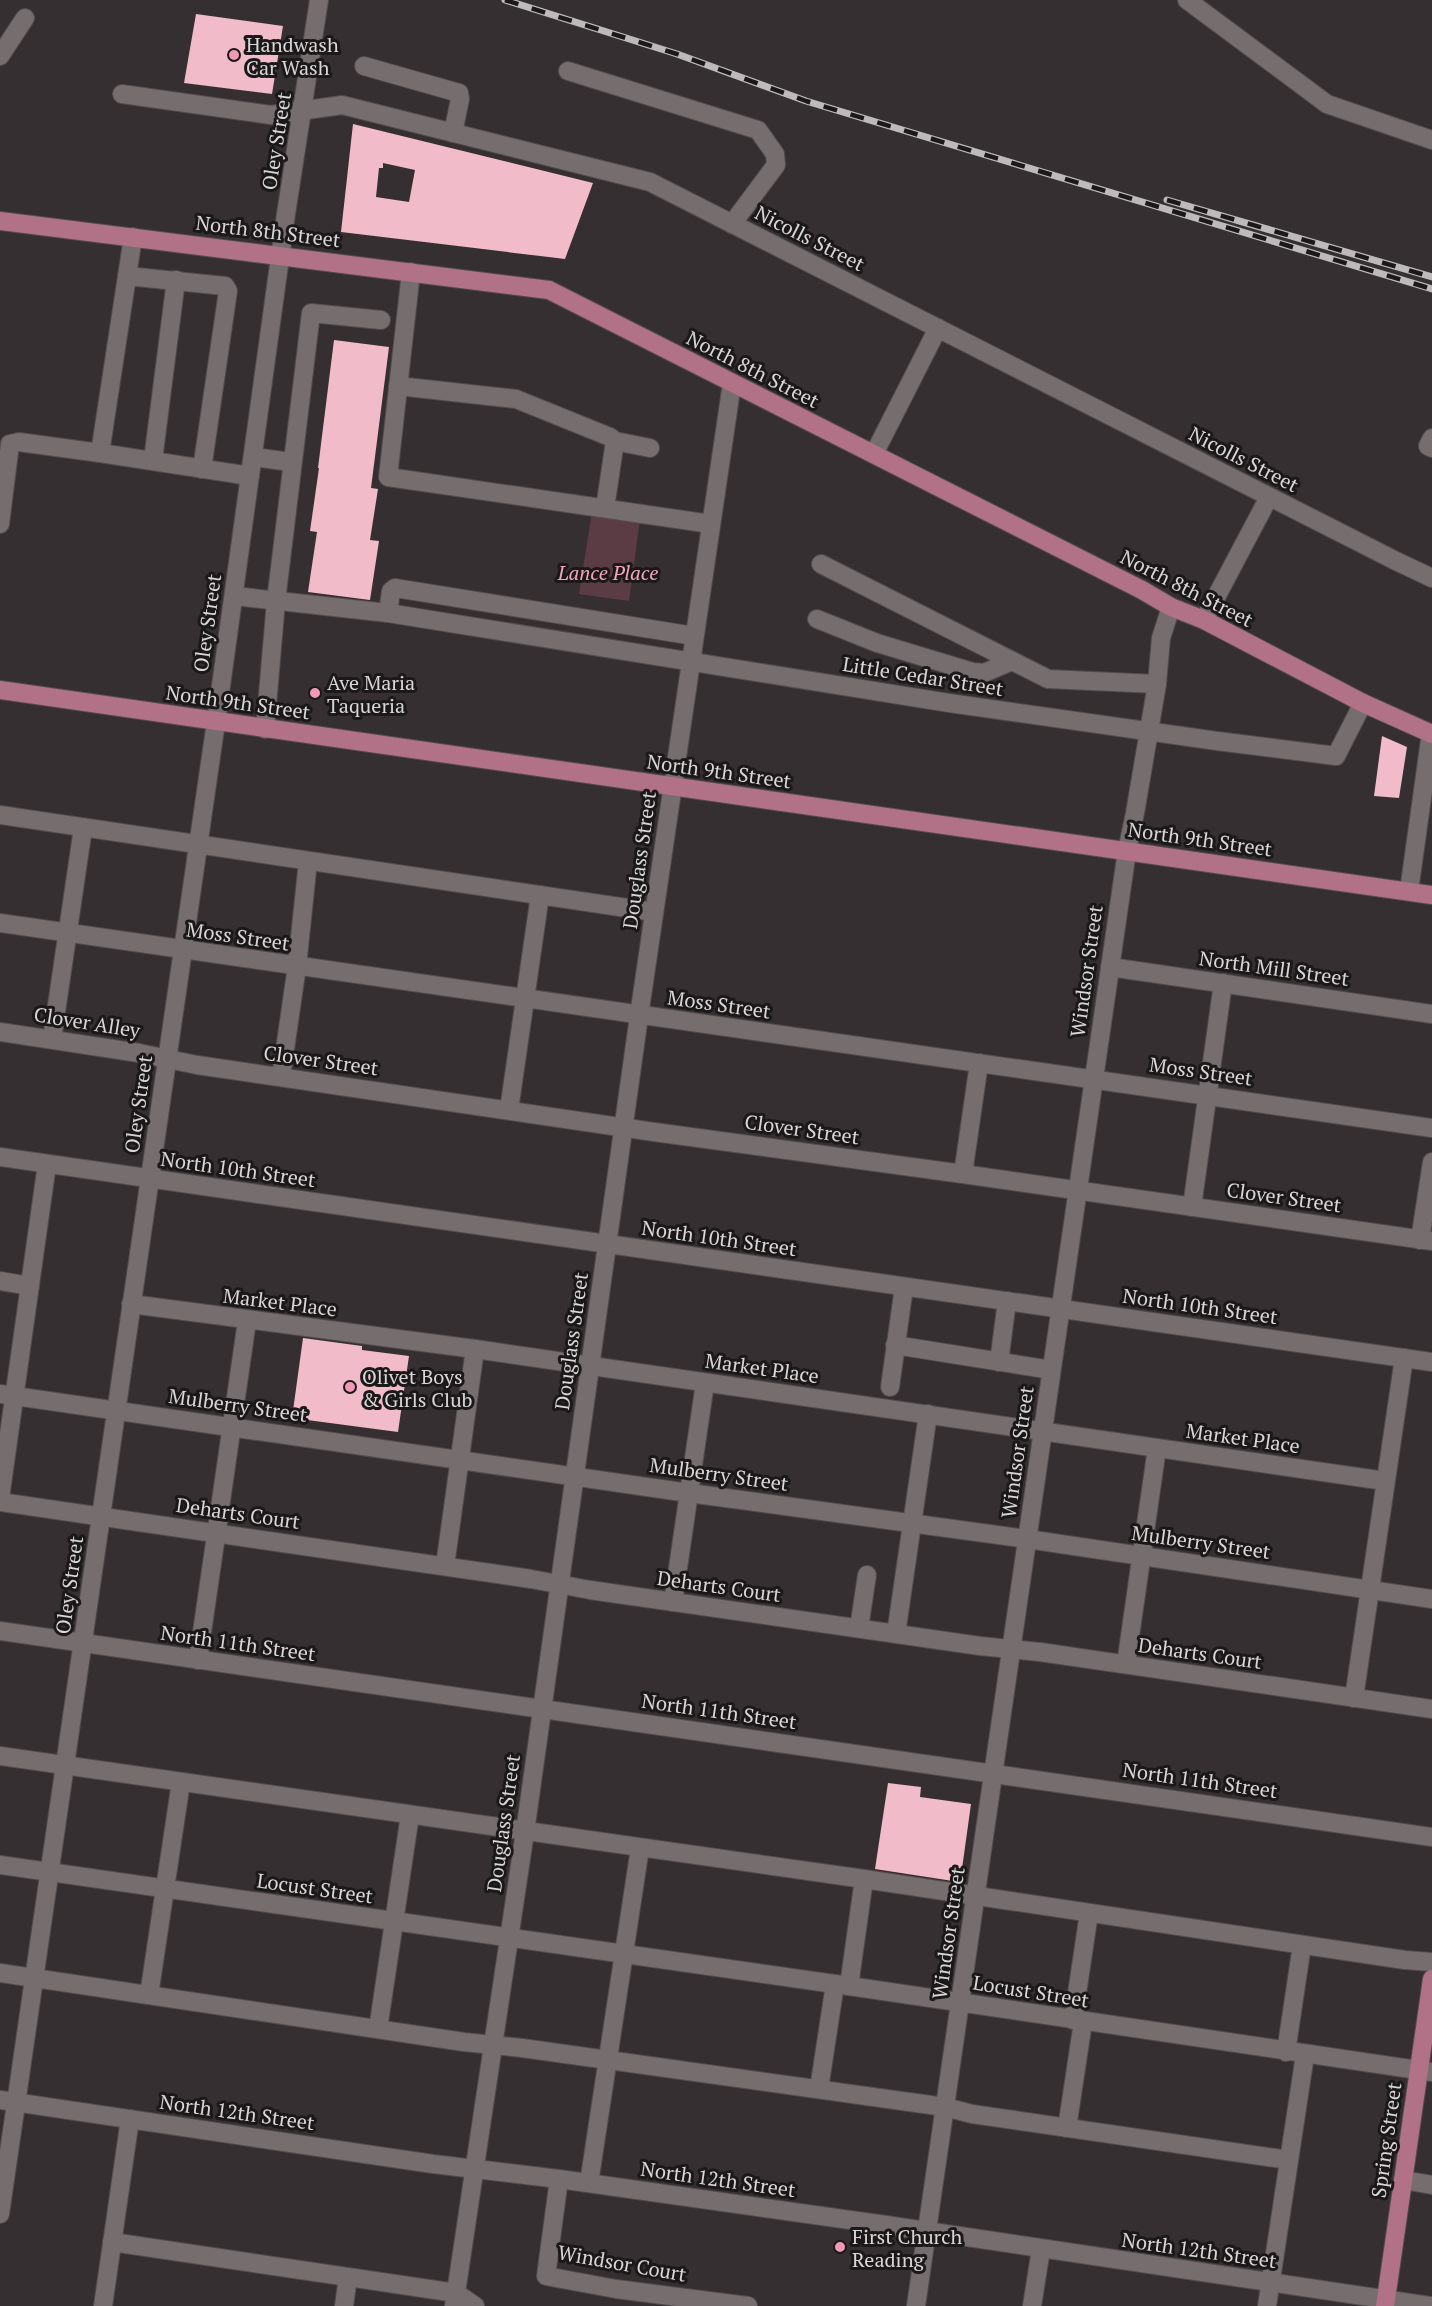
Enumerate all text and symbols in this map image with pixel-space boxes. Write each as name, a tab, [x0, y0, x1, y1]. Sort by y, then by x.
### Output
place label: Handwash Car Wash	[246, 31, 339, 81]
marker: Handwash Car Wash	[227, 48, 241, 62]
street label: Oley Street	[255, 90, 297, 192]
street label: Nicolls Street	[751, 199, 870, 277]
street label: North 8th Street	[194, 209, 342, 253]
street label: North 8th Street	[682, 324, 824, 414]
street label: Nicolls Street	[1185, 420, 1304, 498]
street label: North 8th Street	[1116, 543, 1258, 633]
park label: Lance Place	[557, 559, 658, 586]
street label: Oley Street	[187, 572, 227, 674]
street label: Little Cedar Street	[841, 650, 1006, 702]
place label: Ave Maria Taqueria	[327, 669, 415, 719]
street label: North 9th Street	[164, 679, 312, 726]
marker: Ave Maria Taqueria	[308, 686, 322, 700]
street label: North 9th Street	[645, 748, 793, 795]
street label: Douglass Street	[616, 789, 662, 931]
street label: North 9th Street	[1126, 816, 1274, 863]
street label: Windsor Street	[1063, 903, 1109, 1039]
street label: Moss Street	[185, 915, 292, 957]
street label: North Mill Street	[1197, 944, 1351, 992]
street label: Moss Street	[666, 983, 773, 1025]
street label: Clover Alley	[32, 1000, 143, 1044]
street label: Clover Street	[262, 1039, 381, 1081]
street label: Moss Street	[1148, 1050, 1255, 1092]
street label: Oley Street	[118, 1053, 158, 1155]
street label: Clover Street	[743, 1108, 862, 1150]
street label: North 10th Street	[159, 1145, 318, 1193]
street label: Clover Street	[1225, 1176, 1344, 1218]
street label: North 10th Street	[640, 1214, 799, 1262]
street label: Douglass Street	[548, 1270, 594, 1412]
street label: Market Place	[221, 1282, 339, 1322]
street label: North 10th Street	[1121, 1282, 1280, 1330]
street label: Market Place	[703, 1347, 821, 1389]
place label: Olivet Boys & Girls Club	[362, 1363, 473, 1413]
marker: Olivet Boys & Girls Club	[343, 1380, 357, 1394]
street label: Mulberry Street	[167, 1382, 310, 1428]
street label: Windsor Street	[994, 1384, 1040, 1520]
street label: Market Place	[1184, 1417, 1302, 1459]
street label: Mulberry Street	[648, 1451, 791, 1497]
street label: Deharts Court	[174, 1491, 302, 1535]
street label: Mulberry Street	[1130, 1519, 1273, 1565]
street label: Oley Street	[49, 1534, 89, 1636]
street label: Deharts Court	[655, 1564, 783, 1608]
street label: North 11th Street	[159, 1619, 318, 1667]
street label: Deharts Court	[1136, 1631, 1264, 1675]
street label: North 11th Street	[640, 1687, 799, 1735]
street label: Douglass Street	[480, 1752, 526, 1894]
street label: North 11th Street	[1121, 1756, 1280, 1804]
street label: Windsor Street	[925, 1865, 971, 2001]
street label: Locust Street	[255, 1866, 375, 1910]
street label: Locust Street	[971, 1969, 1092, 2014]
street label: Spring Street	[1365, 2080, 1408, 2200]
street label: North 12th Street	[158, 2088, 317, 2136]
street label: North 12th Street	[639, 2155, 798, 2203]
place label: First Church Reading	[852, 2223, 963, 2273]
street label: North 12th Street	[1120, 2226, 1279, 2274]
street label: Windsor Court	[556, 2238, 689, 2288]
marker: First Church Reading	[833, 2240, 847, 2254]

